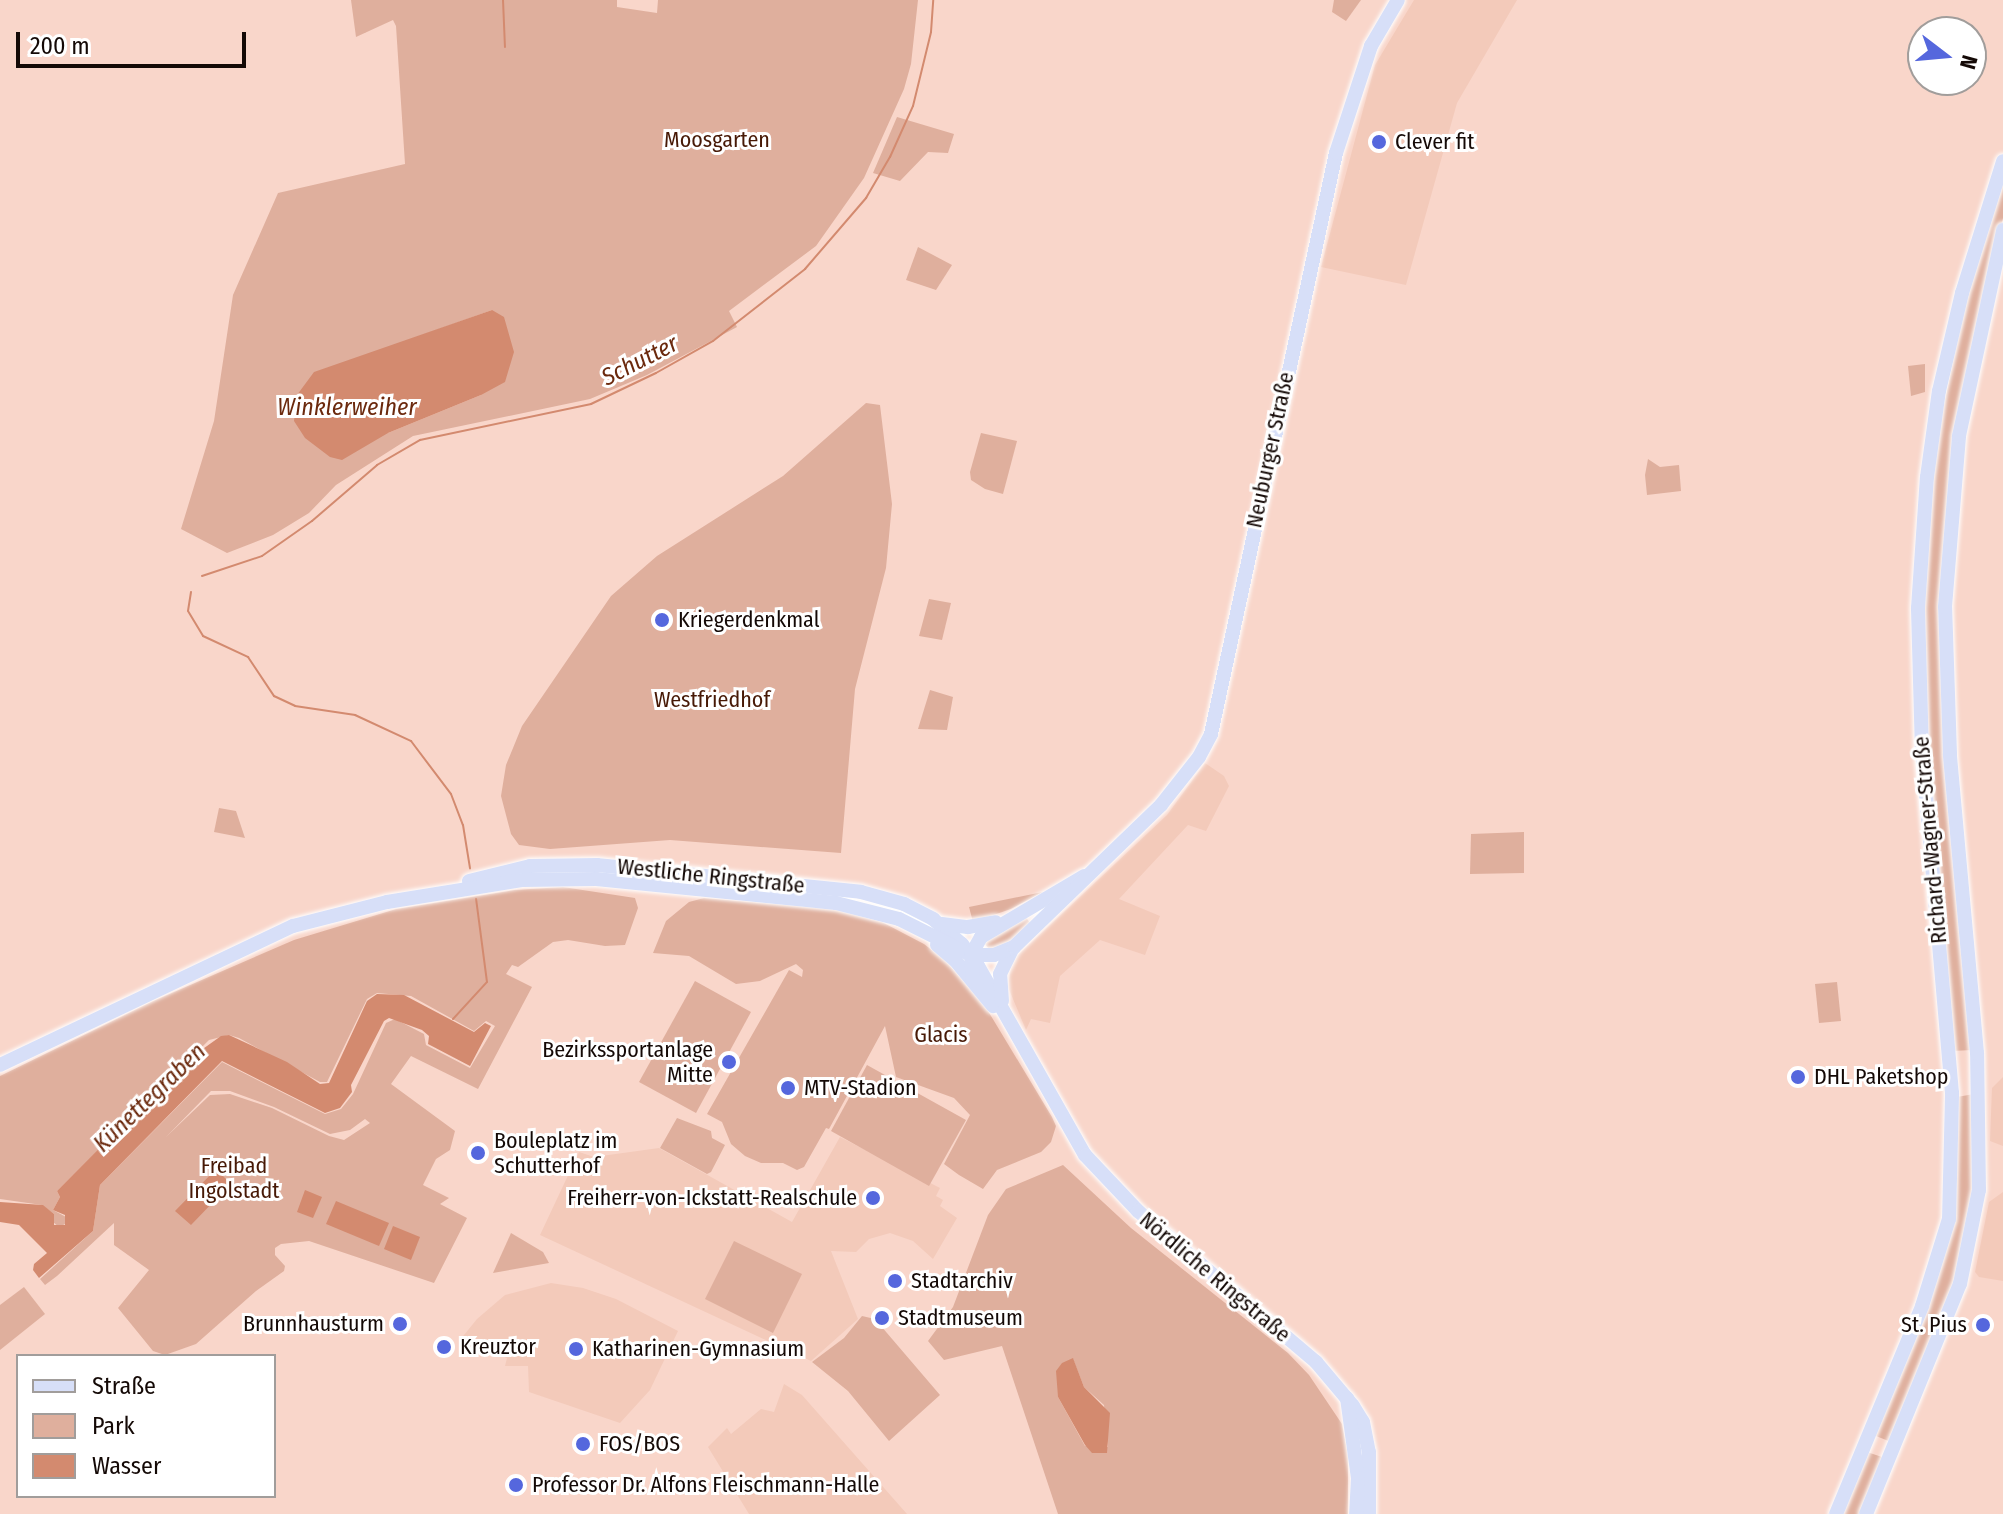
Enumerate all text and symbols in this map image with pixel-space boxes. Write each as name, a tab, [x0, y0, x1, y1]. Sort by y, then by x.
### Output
scale bar	[20, 16, 250, 66]
north arrow	[1907, 16, 1987, 96]
text: 200 m	[30, 32, 90, 60]
text: N	[1954, 52, 1983, 72]
park label: Moosgarten	[664, 127, 770, 153]
place label: Clever fit	[1395, 129, 1475, 155]
marker: Clever fit	[1370, 133, 1388, 151]
water label: Schutter	[597, 330, 683, 392]
street label: Neuburger Straße	[1241, 370, 1299, 530]
water label: Winklerweiher	[277, 394, 417, 422]
place label: Kriegerdenkmal	[678, 607, 819, 633]
marker: Kriegerdenkmal	[653, 611, 671, 629]
park label: Westfriedhof	[654, 687, 770, 713]
street label: Richard-Wagner-Straße	[1908, 735, 1952, 945]
street label: Westliche Ringstraße	[616, 853, 806, 899]
park label: Glacis	[914, 1022, 968, 1048]
place label: Bezirkssportanlage Mitte	[542, 1036, 713, 1088]
water label: Künettegraben	[88, 1037, 212, 1159]
marker: Bezirkssportanlage Mitte	[720, 1053, 738, 1071]
place label: DHL Paketshop	[1814, 1064, 1949, 1090]
marker: DHL Paketshop	[1789, 1068, 1807, 1086]
place label: MTV-Stadion	[804, 1075, 917, 1101]
marker: MTV-Stadion	[779, 1079, 797, 1097]
place label: Bouleplatz im Schutterhof	[494, 1127, 617, 1178]
marker: Bouleplatz im Schutterhof	[469, 1144, 487, 1162]
park label: Freibad Ingolstadt	[189, 1152, 279, 1204]
place label: Freiherr-von-Ickstatt-Realschule	[567, 1185, 857, 1211]
marker: Freiherr-von-Ickstatt-Realschule	[864, 1189, 882, 1207]
street label: Nördliche Ringstraße	[1134, 1206, 1296, 1348]
place label: Stadtarchiv	[911, 1268, 1013, 1294]
marker: Stadtarchiv	[886, 1272, 904, 1290]
place label: Stadtmuseum	[898, 1305, 1023, 1331]
marker: Stadtmuseum	[873, 1309, 891, 1327]
place label: Brunnhausturm	[243, 1311, 384, 1337]
place label: St. Pius	[1901, 1312, 1967, 1338]
marker: Brunnhausturm	[391, 1315, 409, 1333]
marker: St. Pius	[1974, 1316, 1992, 1334]
place label: Kreuztor	[460, 1334, 536, 1360]
place label: Katharinen-Gymnasium	[592, 1336, 804, 1362]
marker: Kreuztor	[435, 1338, 453, 1356]
marker: Katharinen-Gymnasium	[567, 1340, 585, 1358]
legend	[16, 1354, 276, 1498]
text: Straße	[92, 1372, 156, 1400]
text: Park	[92, 1412, 135, 1440]
place label: FOS/BOS	[599, 1431, 680, 1457]
marker: FOS/BOS	[574, 1435, 592, 1453]
text: Wasser	[92, 1452, 161, 1480]
place label: Professor Dr. Alfons Fleischmann-Halle	[532, 1472, 879, 1498]
marker: Professor Dr. Alfons Fleischmann-Halle	[507, 1476, 525, 1494]

